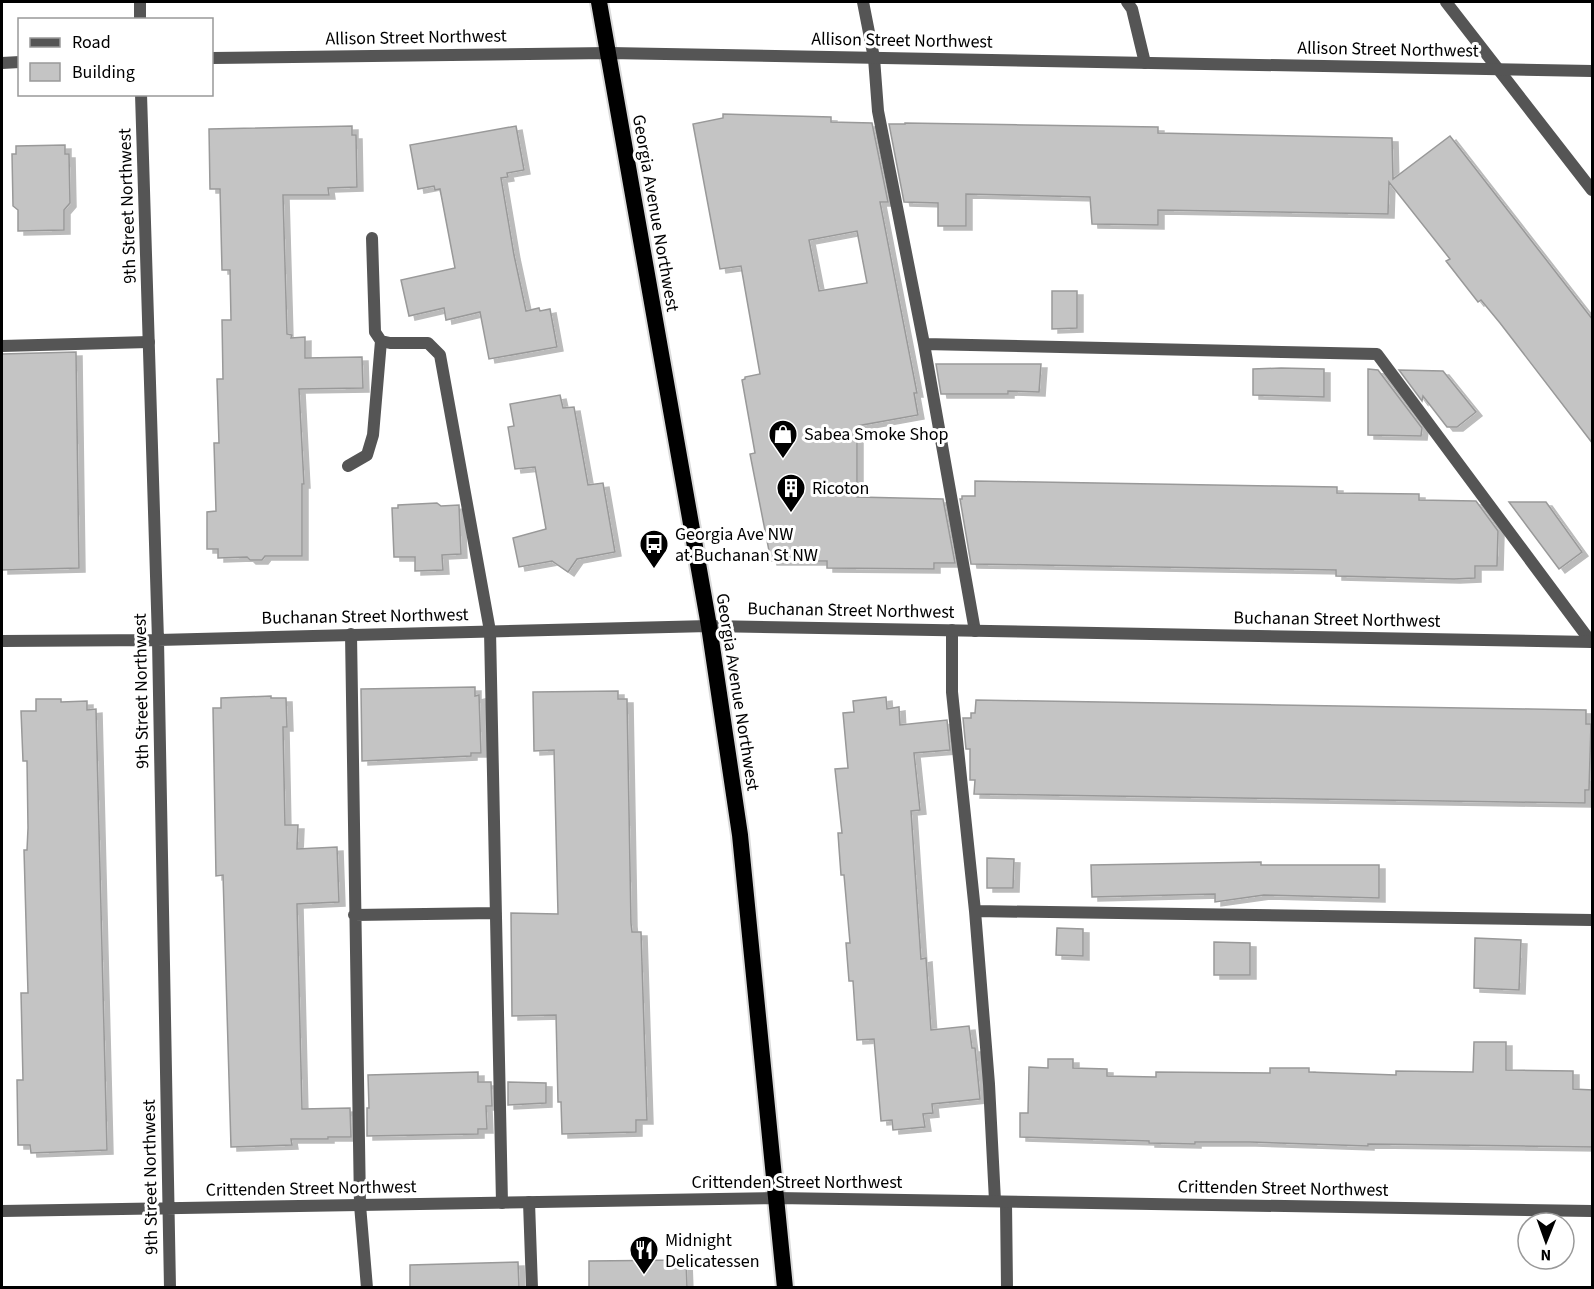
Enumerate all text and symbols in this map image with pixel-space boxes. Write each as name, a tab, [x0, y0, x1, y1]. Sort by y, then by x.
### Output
legend	[18, 18, 213, 96]
street label: Allison Street Northwest	[325, 23, 507, 52]
street label: Allison Street Northwest	[811, 26, 993, 55]
text: Road	[72, 30, 111, 55]
street label: Allison Street Northwest	[1297, 35, 1479, 64]
text: Building	[72, 60, 135, 85]
street label: Georgia Avenue Northwest	[626, 113, 685, 314]
street label: 9th Street Northwest	[112, 128, 143, 284]
shop icon: Sabea Smoke Shop	[767, 418, 799, 460]
place label: Sabea Smoke Shop	[804, 422, 949, 447]
building icon: Ricoton	[775, 472, 807, 514]
place label: Ricoton	[812, 476, 869, 501]
place label: Georgia Ave NW at Buchanan St NW	[675, 522, 818, 568]
bus stop icon: Georgia Ave NW at Buchanan St NW	[638, 528, 670, 570]
street label: Georgia Avenue Northwest	[710, 592, 765, 793]
street label: Buchanan Street Northwest	[747, 596, 955, 625]
street label: Buchanan Street Northwest	[261, 602, 469, 631]
street label: Buchanan Street Northwest	[1233, 605, 1441, 634]
street label: 9th Street Northwest	[128, 613, 155, 769]
street label: 9th Street Northwest	[137, 1099, 164, 1255]
street label: Crittenden Street Northwest	[692, 1170, 902, 1195]
street label: Crittenden Street Northwest	[205, 1174, 417, 1203]
street label: Crittenden Street Northwest	[1177, 1174, 1389, 1203]
north arrow	[1516, 1211, 1576, 1271]
place label: Midnight Delicatessen	[665, 1228, 760, 1274]
restaurant icon: Midnight Delicatessen	[628, 1234, 660, 1276]
text: N	[1540, 1244, 1551, 1266]

